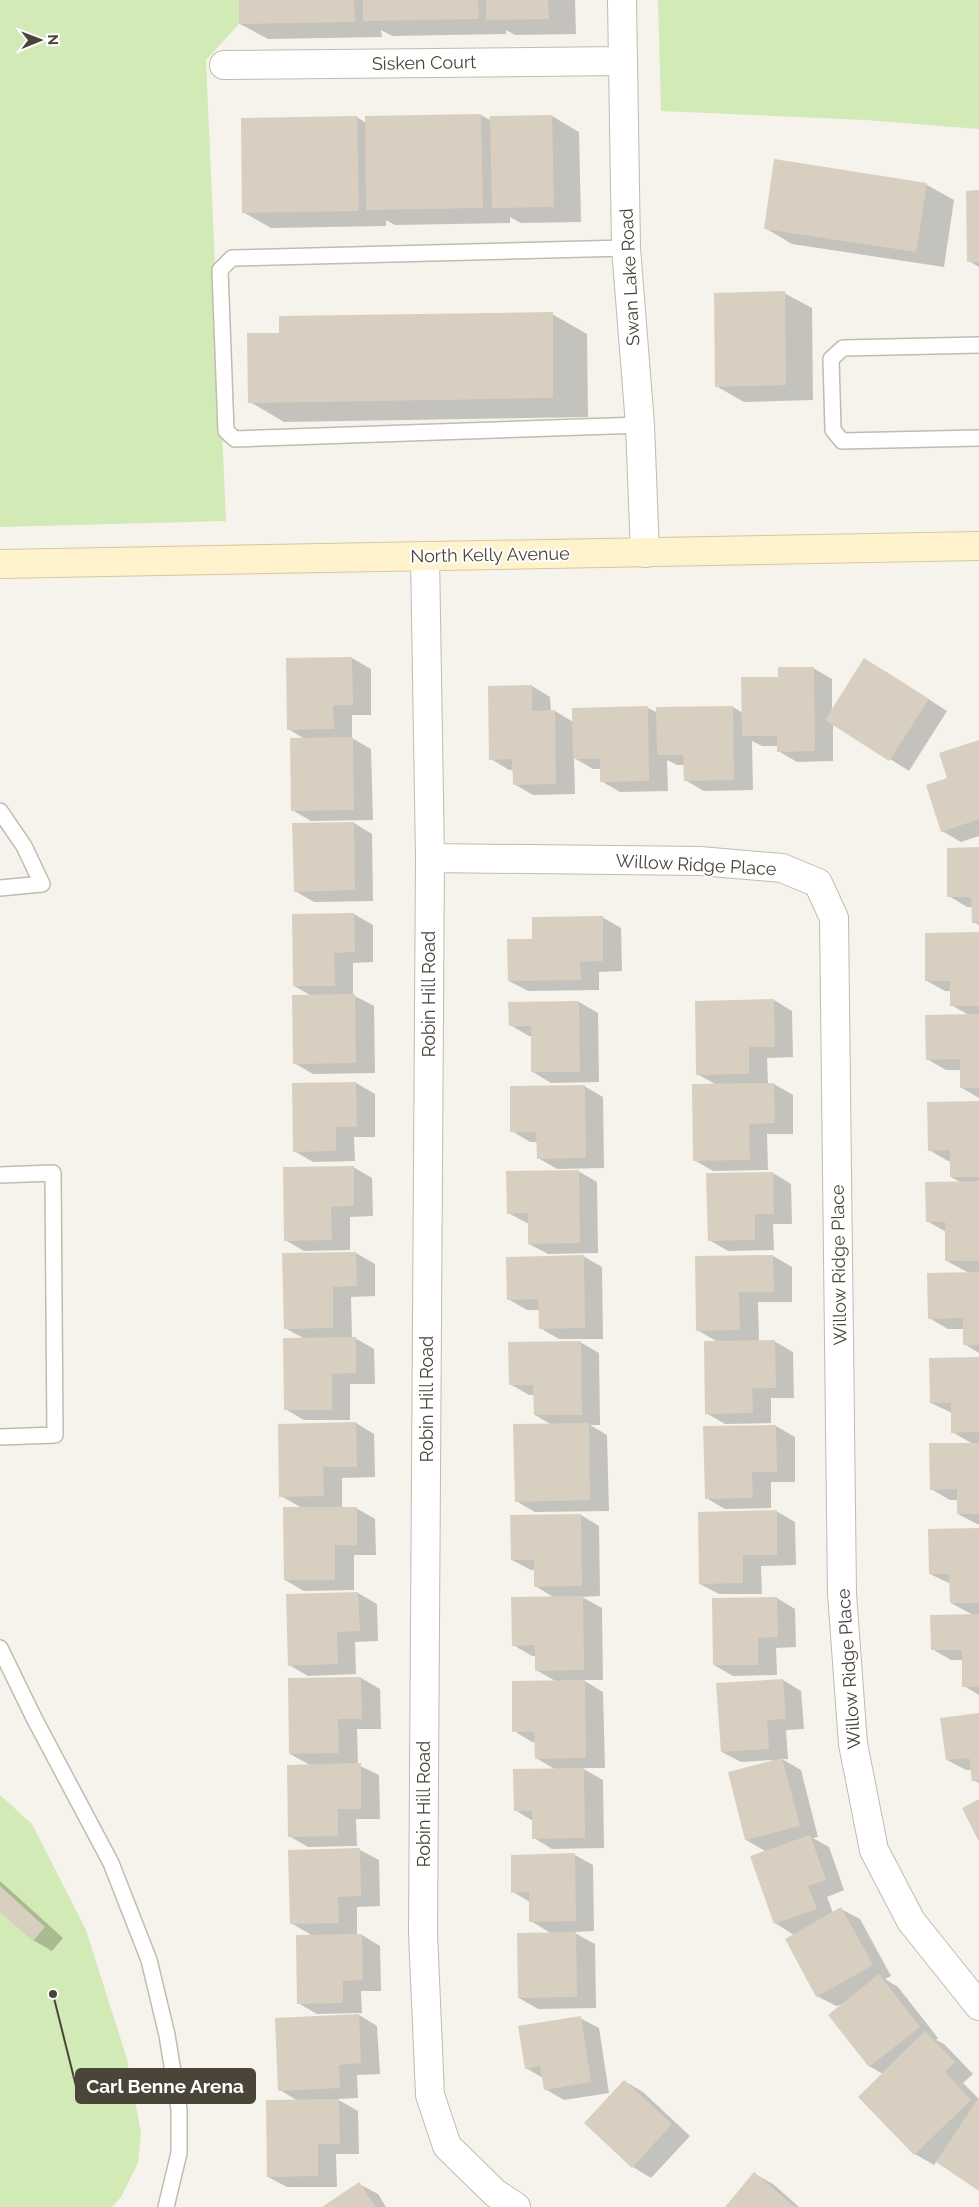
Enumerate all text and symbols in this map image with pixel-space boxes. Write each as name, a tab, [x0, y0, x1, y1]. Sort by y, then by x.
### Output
north arrow	[15, 15, 65, 65]
text: N	[45, 34, 61, 45]
street label: Sisken Court	[372, 51, 476, 74]
street label: Swan Lake Road	[615, 208, 644, 346]
street label: North Kelly Avenue	[410, 543, 570, 566]
street label: Willow Ridge Place	[615, 850, 777, 879]
street label: Robin Hill Road	[418, 931, 439, 1057]
street label: Willow Ridge Place	[827, 1184, 850, 1346]
street label: Robin Hill Road	[416, 1336, 437, 1462]
street label: Willow Ridge Place	[832, 1588, 865, 1750]
street label: Robin Hill Road	[413, 1741, 434, 1867]
callout: Carl Benne Arena	[76, 2069, 255, 2103]
text: Carl Benne Arena	[86, 2075, 244, 2097]

